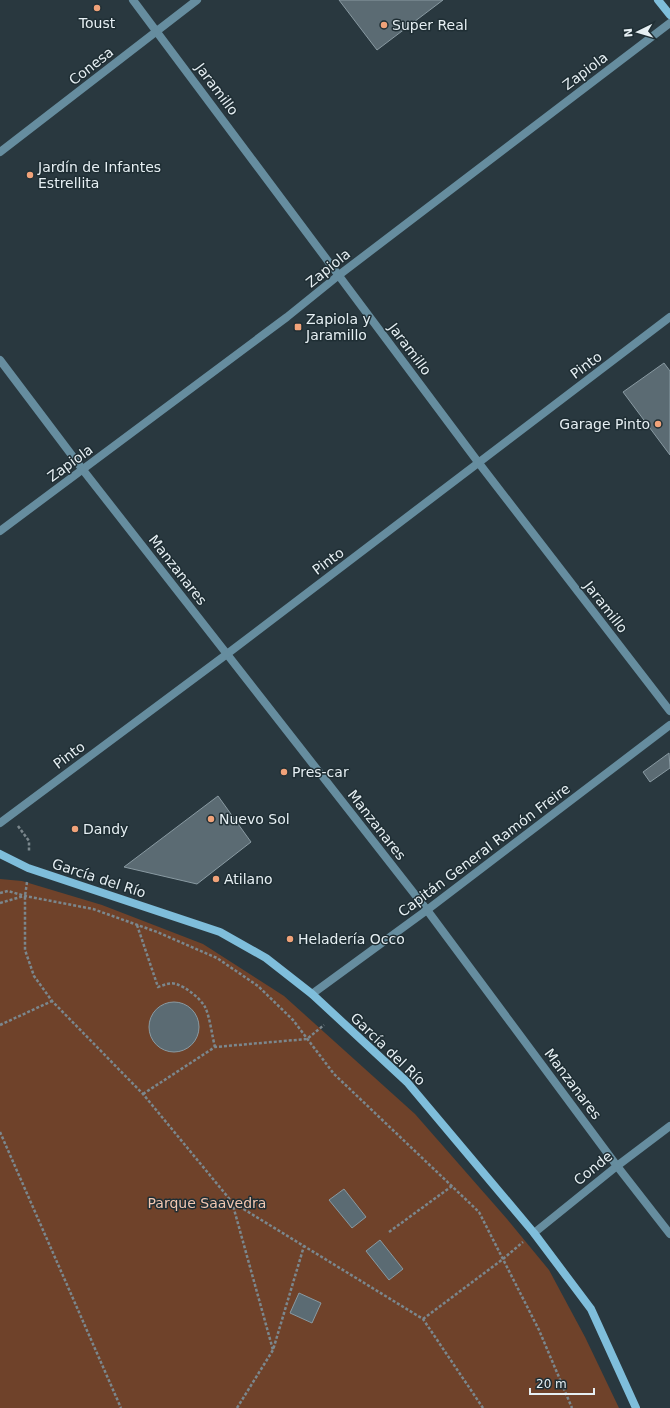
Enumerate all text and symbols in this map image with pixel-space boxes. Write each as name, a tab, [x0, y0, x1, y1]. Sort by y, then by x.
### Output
marker: Toust	[92, 3, 102, 13]
north arrow	[618, 12, 658, 52]
place label: Toust	[78, 15, 116, 31]
place label: Super Real	[392, 17, 468, 33]
marker: Super Real	[379, 20, 389, 30]
text: N	[622, 28, 635, 38]
street label: Conesa	[66, 44, 116, 88]
street label: Zapiola	[559, 49, 611, 93]
street label: Jaramillo	[192, 59, 242, 118]
place label: Jardín de Infantes Estrellita	[37, 159, 161, 191]
marker: Jardín de Infantes Estrellita	[25, 170, 35, 180]
street label: Zapiola	[303, 245, 353, 291]
place label: Zapiola y Jaramillo	[305, 311, 371, 343]
street label: Jaramillo	[385, 319, 435, 378]
marker: Zapiola y Jaramillo	[293, 322, 303, 332]
street label: Pinto	[567, 348, 605, 382]
place label: Garage Pinto	[559, 416, 650, 432]
marker: Garage Pinto	[653, 419, 663, 429]
street label: Zapiola	[44, 441, 96, 485]
street label: Manzanares	[146, 532, 210, 608]
street label: Pinto	[309, 544, 347, 578]
street label: Jaramillo	[580, 577, 631, 636]
street label: Pinto	[50, 738, 88, 772]
place label: Pres-car	[292, 764, 349, 780]
marker: Pres-car	[279, 767, 289, 777]
street label: Capitán General Ramón Freire	[395, 780, 573, 920]
street label: Manzanares	[345, 787, 409, 863]
place label: Nuevo Sol	[219, 811, 290, 827]
marker: Nuevo Sol	[206, 814, 216, 824]
place label: Dandy	[83, 821, 128, 837]
marker: Dandy	[70, 824, 80, 834]
street label: García del Río	[50, 855, 148, 901]
place label: Atilano	[224, 871, 273, 887]
marker: Atilano	[211, 874, 221, 884]
place label: Heladería Occo	[298, 931, 405, 947]
marker: Heladería Occo	[285, 934, 295, 944]
street label: García del Río	[347, 1009, 429, 1089]
street label: Manzanares	[541, 1046, 605, 1122]
street label: Conde	[571, 1148, 615, 1188]
park label: Parque Saavedra	[148, 1195, 266, 1211]
scale bar	[530, 1370, 594, 1396]
text: 20 m	[536, 1377, 567, 1391]

